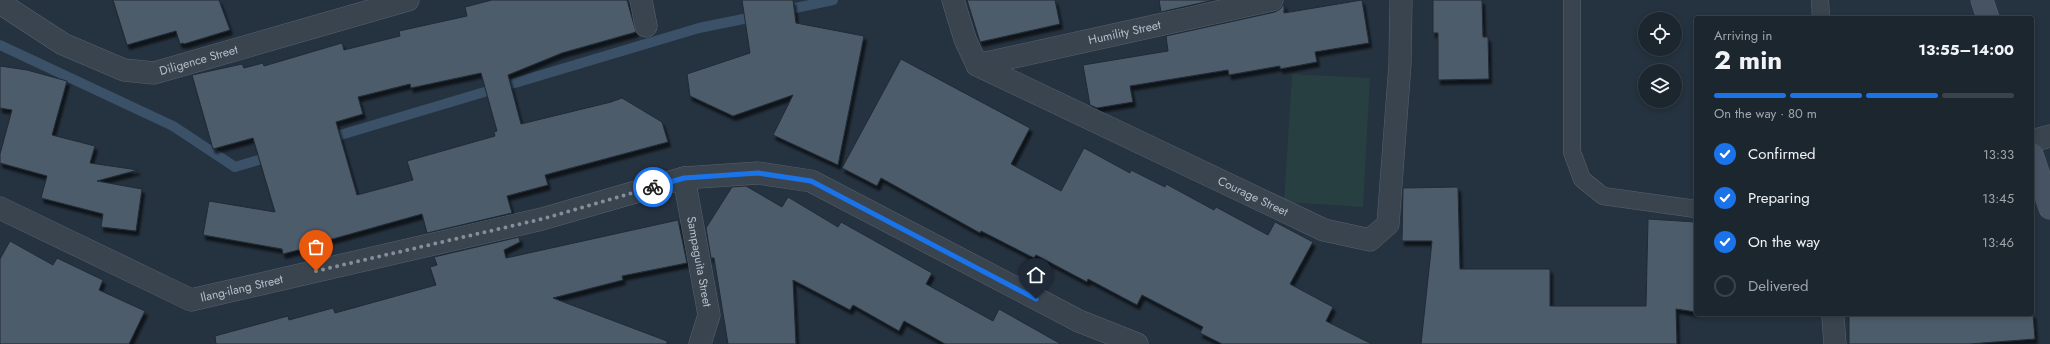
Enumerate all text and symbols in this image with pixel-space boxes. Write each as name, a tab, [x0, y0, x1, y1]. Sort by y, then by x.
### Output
map controls	[1638, 12, 1682, 108]
button: locate	[1638, 12, 1682, 56]
street label: Humility Street	[1087, 16, 1163, 49]
text: Arriving in	[1714, 26, 1772, 45]
text: 13:55–14:00	[1918, 39, 2014, 61]
street label: Diligence Street	[157, 40, 240, 80]
text: 2 min	[1714, 41, 1782, 79]
button: layers	[1638, 64, 1682, 108]
text: On the way · 80 m	[1714, 104, 1817, 123]
icon: check	[1714, 143, 1736, 165]
text: Confirmed	[1748, 143, 1816, 165]
text: 13:33	[1983, 145, 2014, 164]
courier	[633, 167, 673, 207]
street label: Courage Street	[1215, 172, 1291, 221]
icon: bike	[642, 176, 664, 198]
icon: check	[1714, 187, 1736, 209]
text: Preparing	[1748, 187, 1810, 209]
text: 13:45	[1982, 189, 2014, 208]
street label: Sampaguita Street	[682, 215, 716, 308]
pin	[299, 230, 333, 271]
icon: check	[1714, 231, 1736, 253]
text: On the way	[1748, 231, 1820, 253]
text: 13:46	[1982, 233, 2014, 252]
icon: bag	[305, 236, 327, 258]
pin	[1019, 258, 1053, 299]
icon: home	[1025, 264, 1047, 286]
street label: Ilang-ilang Street	[199, 270, 285, 307]
text: Delivered	[1748, 275, 1809, 297]

